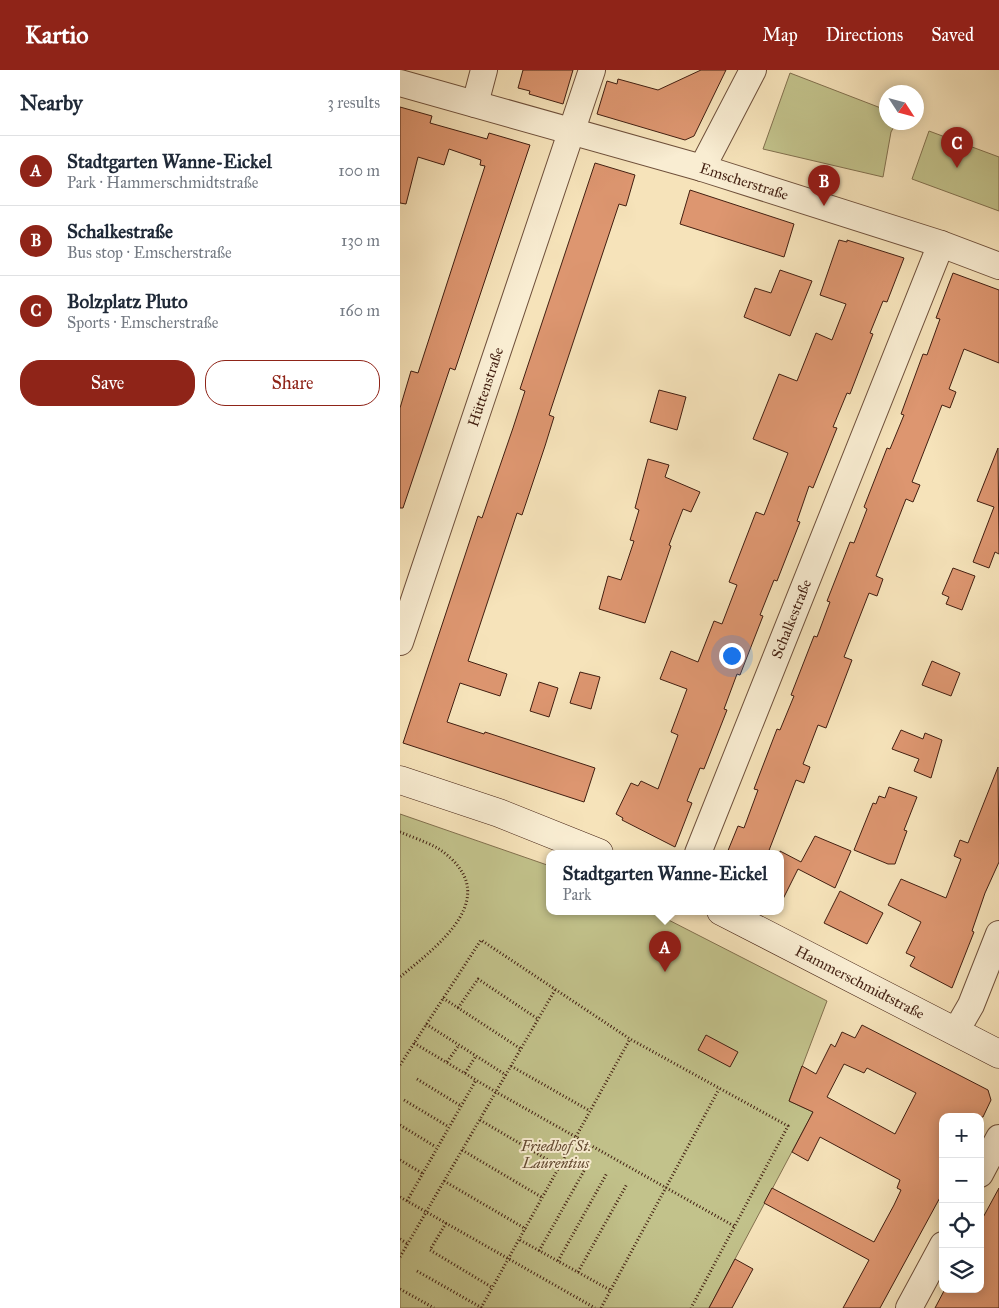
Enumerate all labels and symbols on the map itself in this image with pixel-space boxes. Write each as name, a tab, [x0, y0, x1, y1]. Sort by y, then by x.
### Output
north arrow	[879, 85, 924, 130]
pin: C	[941, 127, 973, 168]
street label: Emscherstraße	[698, 159, 791, 204]
pin: B	[808, 165, 840, 206]
street label: Hüttenstraße	[464, 345, 507, 429]
street label: Schalkestraße	[768, 577, 815, 661]
your location	[719, 643, 745, 669]
pin: A	[649, 931, 681, 972]
street label: Hammerschmidtstraße	[792, 942, 927, 1023]
park label: Friedhof St. Laurentius	[520, 1137, 591, 1172]

